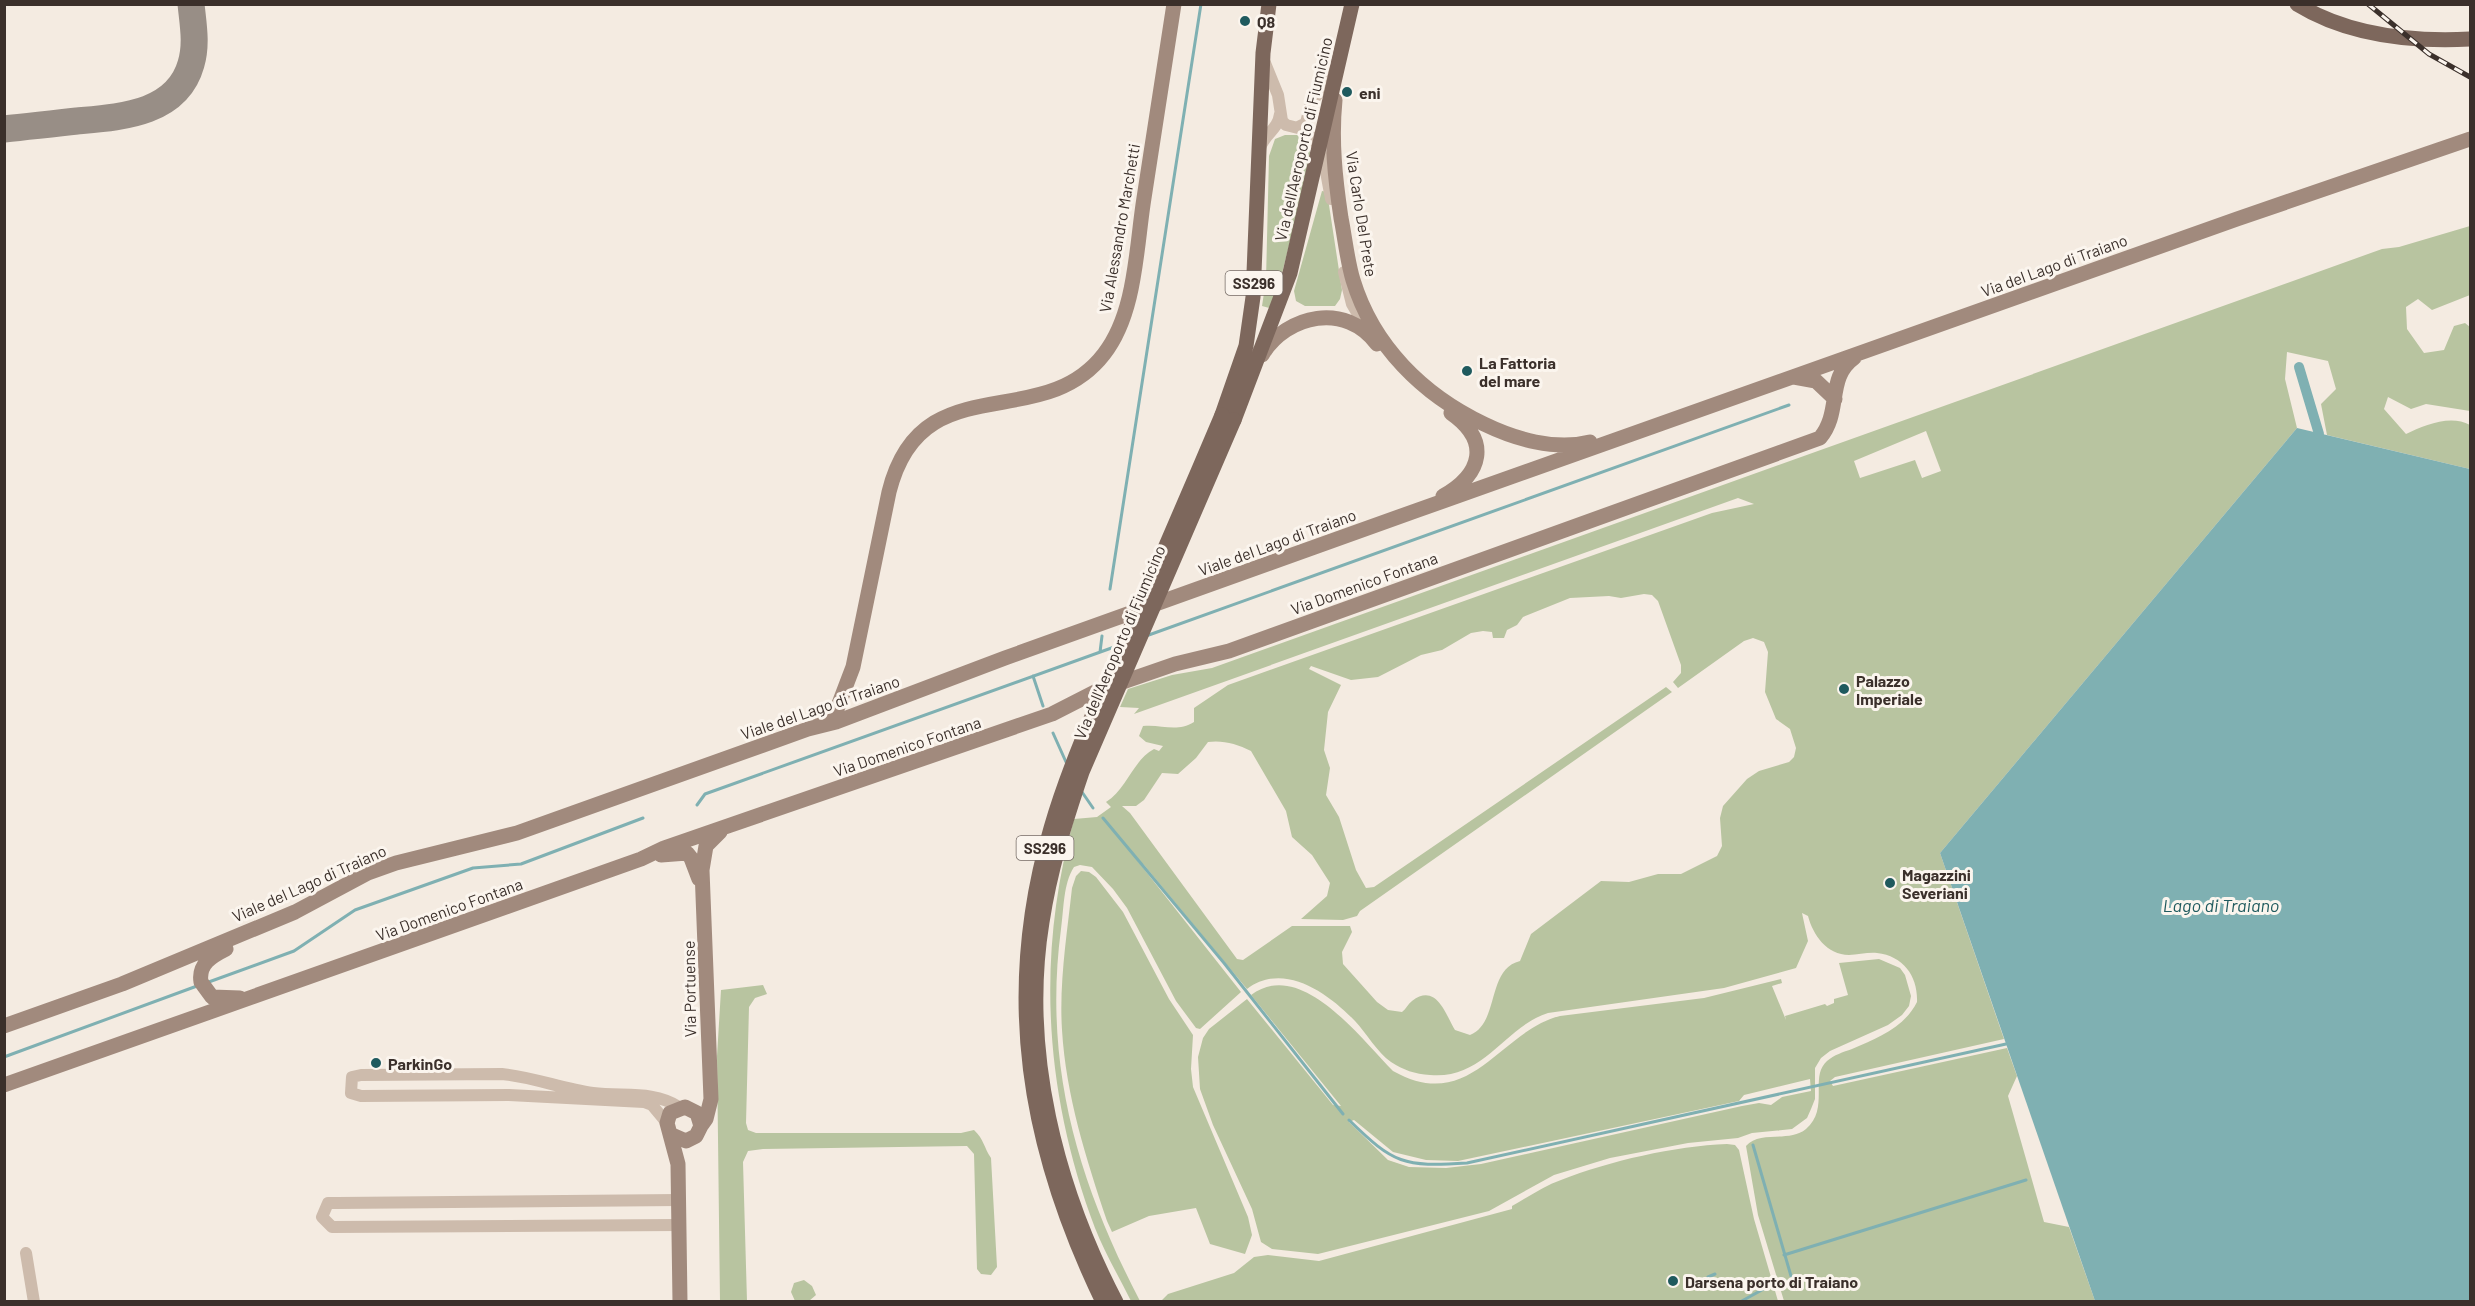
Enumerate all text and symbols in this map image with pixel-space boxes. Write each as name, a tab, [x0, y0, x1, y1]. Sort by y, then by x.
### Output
place label: Q8	[1257, 12, 1275, 31]
marker: Q8	[1238, 14, 1252, 28]
street label: Via dell'Aeroporto di Fiumicino	[1270, 35, 1336, 243]
place label: eni	[1359, 83, 1381, 102]
marker: eni	[1340, 85, 1354, 99]
street label: Via Alessandro Marchetti	[1095, 142, 1143, 314]
street label: Via Carlo Del Prete	[1343, 150, 1381, 278]
street label: Via del Lago di Traiano	[1978, 230, 2130, 300]
road number: SS296	[1226, 271, 1282, 295]
place label: La Fattoria del mare	[1479, 353, 1556, 390]
marker: La Fattoria del mare	[1460, 364, 1474, 378]
street label: Viale del Lago di Traiano	[1195, 505, 1359, 579]
street label: Via dell'Aeroporto di Fiumicino	[1069, 542, 1169, 742]
street label: Via Domenico Fontana	[1288, 548, 1440, 618]
street label: Viale del Lago di Traiano	[738, 671, 902, 743]
place label: Palazzo Imperiale	[1856, 671, 1923, 708]
marker: Palazzo Imperiale	[1837, 682, 1851, 696]
street label: Via Domenico Fontana	[831, 712, 983, 780]
road number: SS296	[1016, 836, 1074, 860]
street label: Viale del Lago di Traiano	[229, 840, 389, 926]
place label: Magazzini Severiani	[1902, 865, 1971, 902]
street label: Via Domenico Fontana	[373, 874, 525, 944]
marker: Magazzini Severiani	[1883, 876, 1897, 890]
water label: Lago di Traiano	[2163, 894, 2279, 916]
street label: Via Portuense	[679, 941, 699, 1037]
place label: ParkinGo	[388, 1054, 452, 1073]
marker: ParkinGo	[369, 1056, 383, 1070]
place label: Darsena porto di Traiano	[1685, 1272, 1858, 1291]
marker: Darsena porto di Traiano	[1666, 1274, 1680, 1288]

